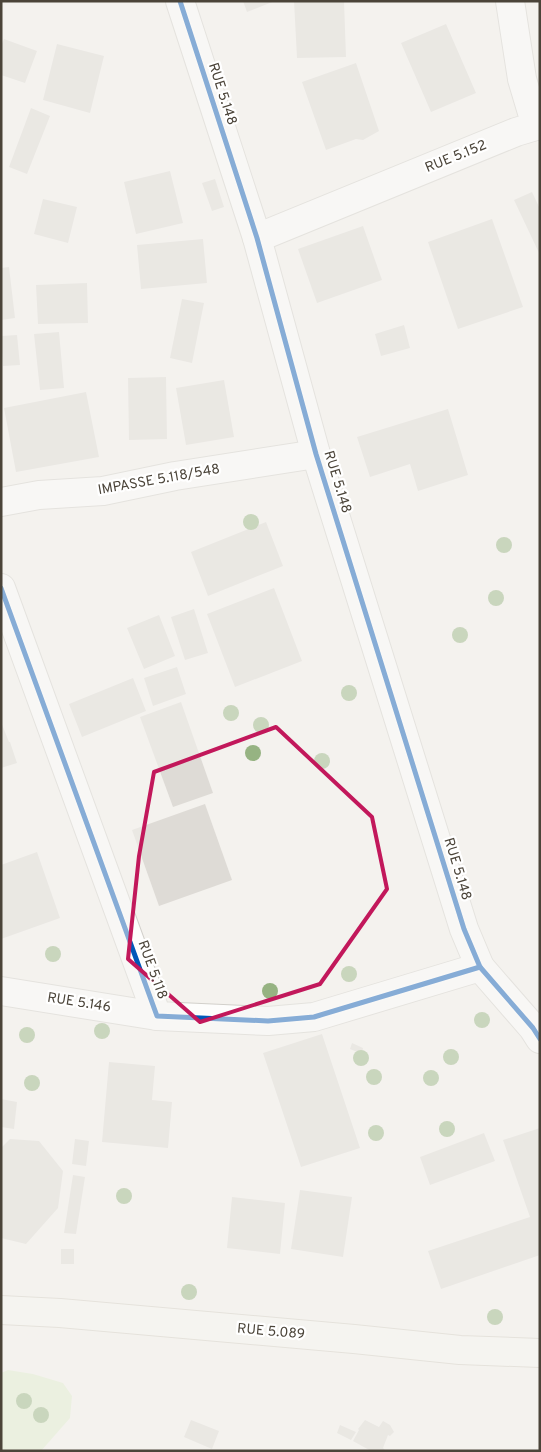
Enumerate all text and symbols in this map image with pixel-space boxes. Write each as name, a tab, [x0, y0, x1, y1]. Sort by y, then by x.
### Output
street label: RUE 5.148	[204, 61, 240, 127]
street label: RUE 5.152	[423, 137, 489, 177]
street label: RUE 5.148	[319, 449, 355, 515]
street label: IMPASSE 5.118/548	[97, 461, 221, 499]
street label: RUE 5.148	[439, 836, 475, 902]
street label: RUE 5.118	[134, 938, 170, 1002]
street label: RUE 5.146	[46, 990, 112, 1016]
street label: RUE 5.089	[236, 1321, 306, 1343]

